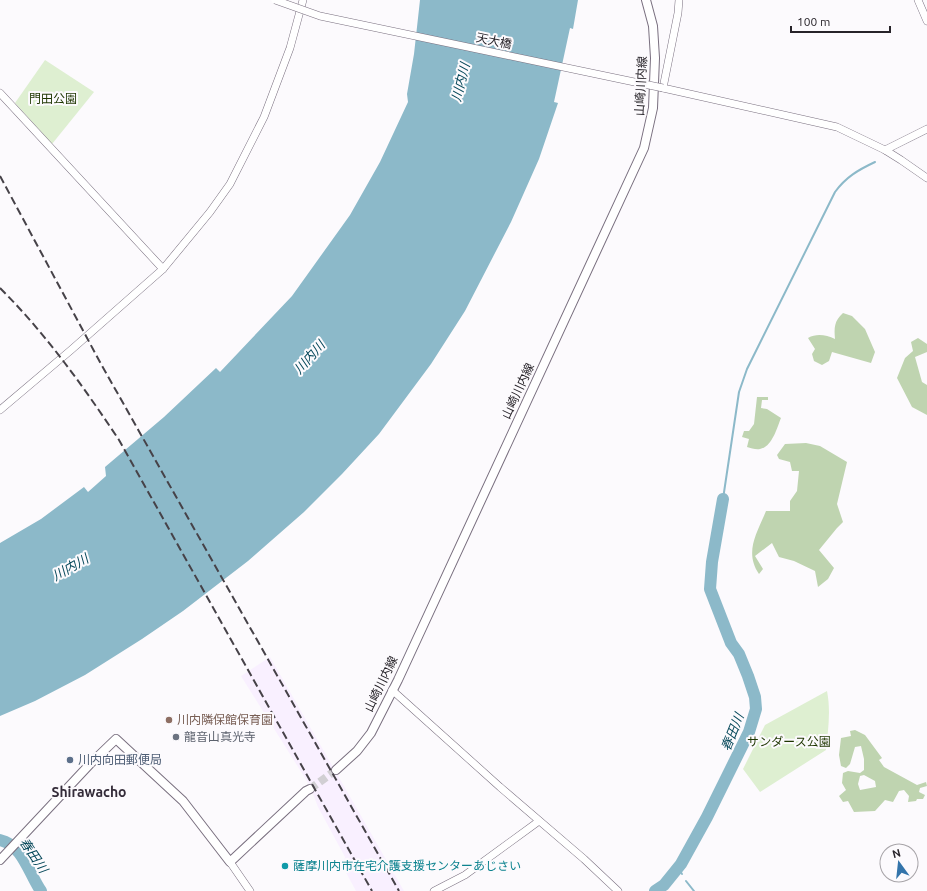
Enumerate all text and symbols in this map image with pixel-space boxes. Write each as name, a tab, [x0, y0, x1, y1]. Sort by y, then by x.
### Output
scale bar	[791, 8, 890, 34]
text: 100 m	[797, 15, 830, 28]
street label: 天大橋	[475, 30, 513, 51]
street label: 山崎川内線	[632, 56, 649, 116]
water label: 川内川	[448, 59, 472, 103]
park label: 門田公園	[29, 92, 77, 105]
water label: 川内川	[291, 336, 329, 376]
street label: 山崎川内線	[499, 361, 536, 421]
water label: 川内川	[50, 550, 92, 583]
street label: 山崎川内線	[362, 654, 400, 714]
water label: 春田川	[718, 709, 747, 753]
place label: 川内隣保館保育園	[177, 713, 273, 726]
marker: 川内隣保館保育園	[164, 715, 174, 725]
place label: 龍音山真光寺	[184, 730, 256, 743]
marker: 龍音山真光寺	[171, 732, 181, 742]
park label: サンダース公園	[747, 735, 831, 748]
place label: 川内向田郵便局	[78, 753, 162, 766]
marker: 川内向田郵便局	[65, 755, 75, 765]
district label: Shirawacho	[51, 784, 127, 800]
water label: 春田川	[17, 835, 52, 877]
north arrow	[879, 843, 919, 883]
text: N	[891, 846, 902, 860]
place label: 薩摩川内市在宅介護支援センターあじさい	[293, 859, 521, 872]
marker: 薩摩川内市在宅介護支援センターあじさい	[280, 861, 290, 871]

